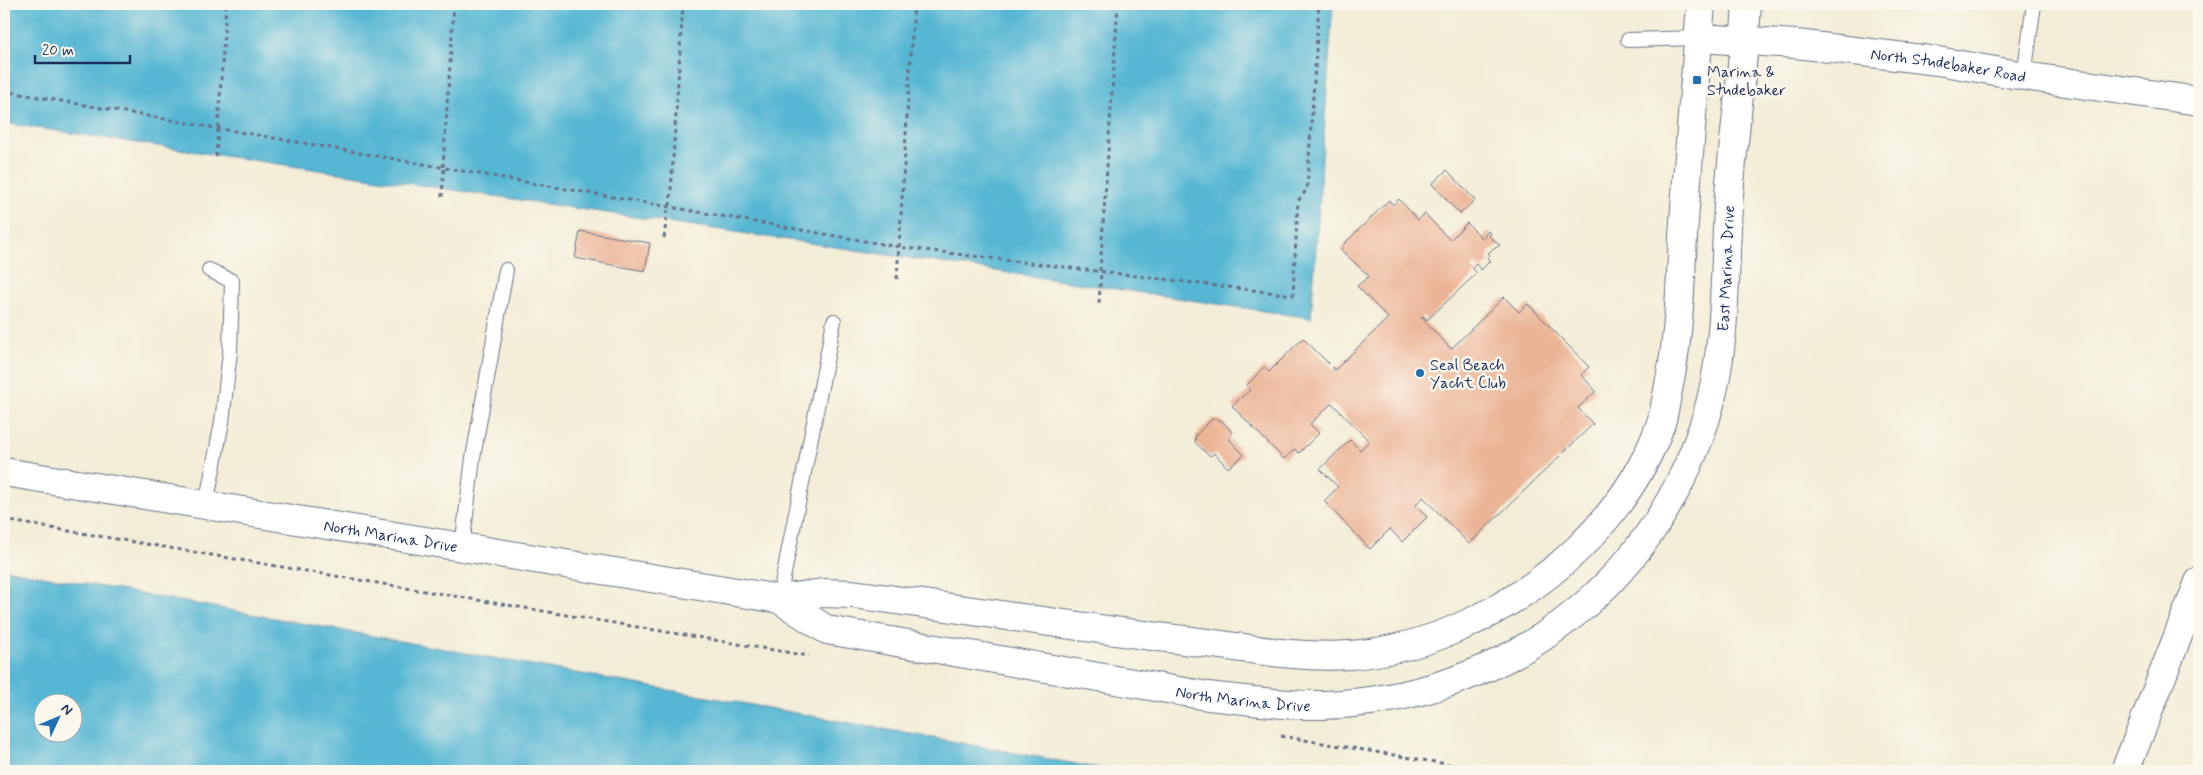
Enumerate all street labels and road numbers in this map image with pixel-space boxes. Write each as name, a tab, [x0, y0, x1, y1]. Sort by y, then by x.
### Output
street label: North Studebaker Road	[1869, 44, 2027, 88]
street label: East Marina Drive	[1713, 205, 1740, 332]
street label: North Marina Drive	[322, 516, 459, 558]
street label: North Marina Drive	[1174, 682, 1311, 717]

